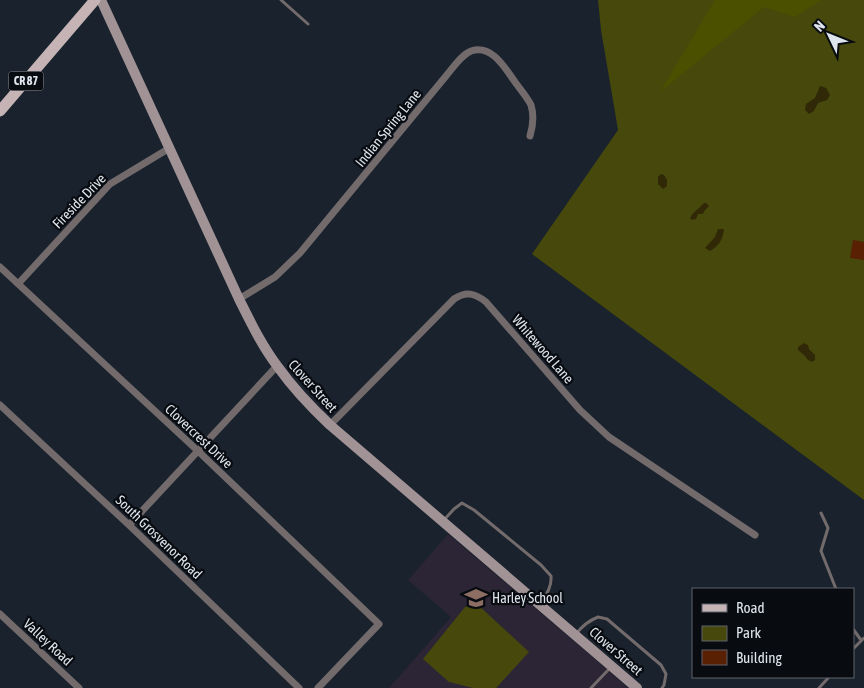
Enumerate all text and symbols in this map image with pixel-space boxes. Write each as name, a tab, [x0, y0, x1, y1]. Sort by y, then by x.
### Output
north arrow	[804, 10, 854, 60]
text: N	[811, 18, 828, 35]
road number: CR 87	[8, 72, 44, 90]
street label: Indian Spring Lane	[352, 86, 424, 170]
street label: Fireside Drive	[49, 170, 109, 232]
street label: Whitewood Lane	[509, 312, 577, 386]
street label: Clover Street	[285, 356, 341, 416]
street label: Clovercrest Drive	[162, 401, 236, 471]
street label: South Grosvenor Road	[113, 492, 205, 582]
school or university icon: Harley School	[463, 585, 489, 611]
legend	[692, 588, 854, 678]
place label: Harley School	[492, 590, 563, 606]
text: Road	[736, 599, 765, 616]
street label: Valley Road	[20, 615, 76, 669]
street label: Clover Street	[586, 624, 646, 678]
text: Park	[736, 624, 761, 641]
text: Building	[736, 649, 782, 666]

